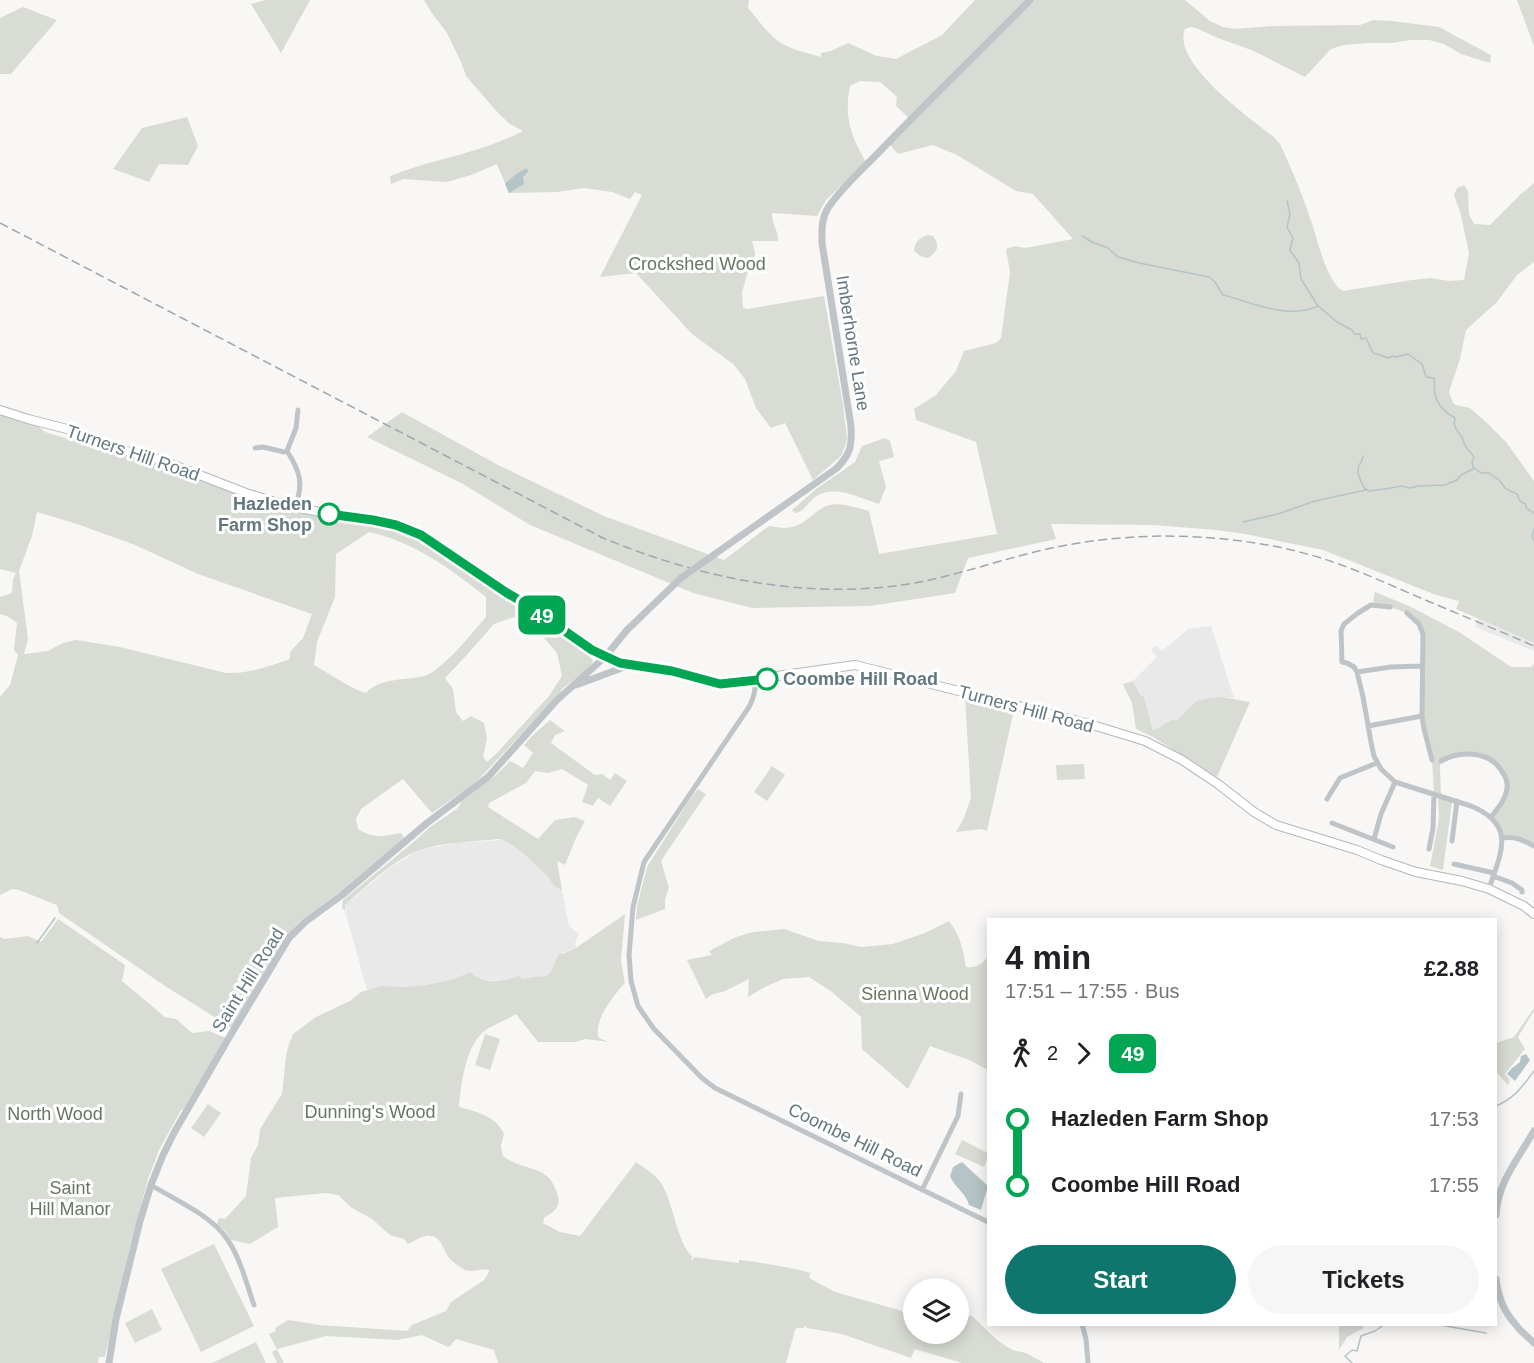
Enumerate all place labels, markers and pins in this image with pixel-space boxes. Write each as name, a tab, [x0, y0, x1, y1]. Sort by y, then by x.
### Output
place label: Hazleden Farm Shop	[218, 494, 312, 535]
marker: Hazleden Farm Shop	[318, 503, 340, 525]
marker: Coombe Hill Road	[756, 668, 778, 690]
place label: Coombe Hill Road	[783, 669, 938, 689]

